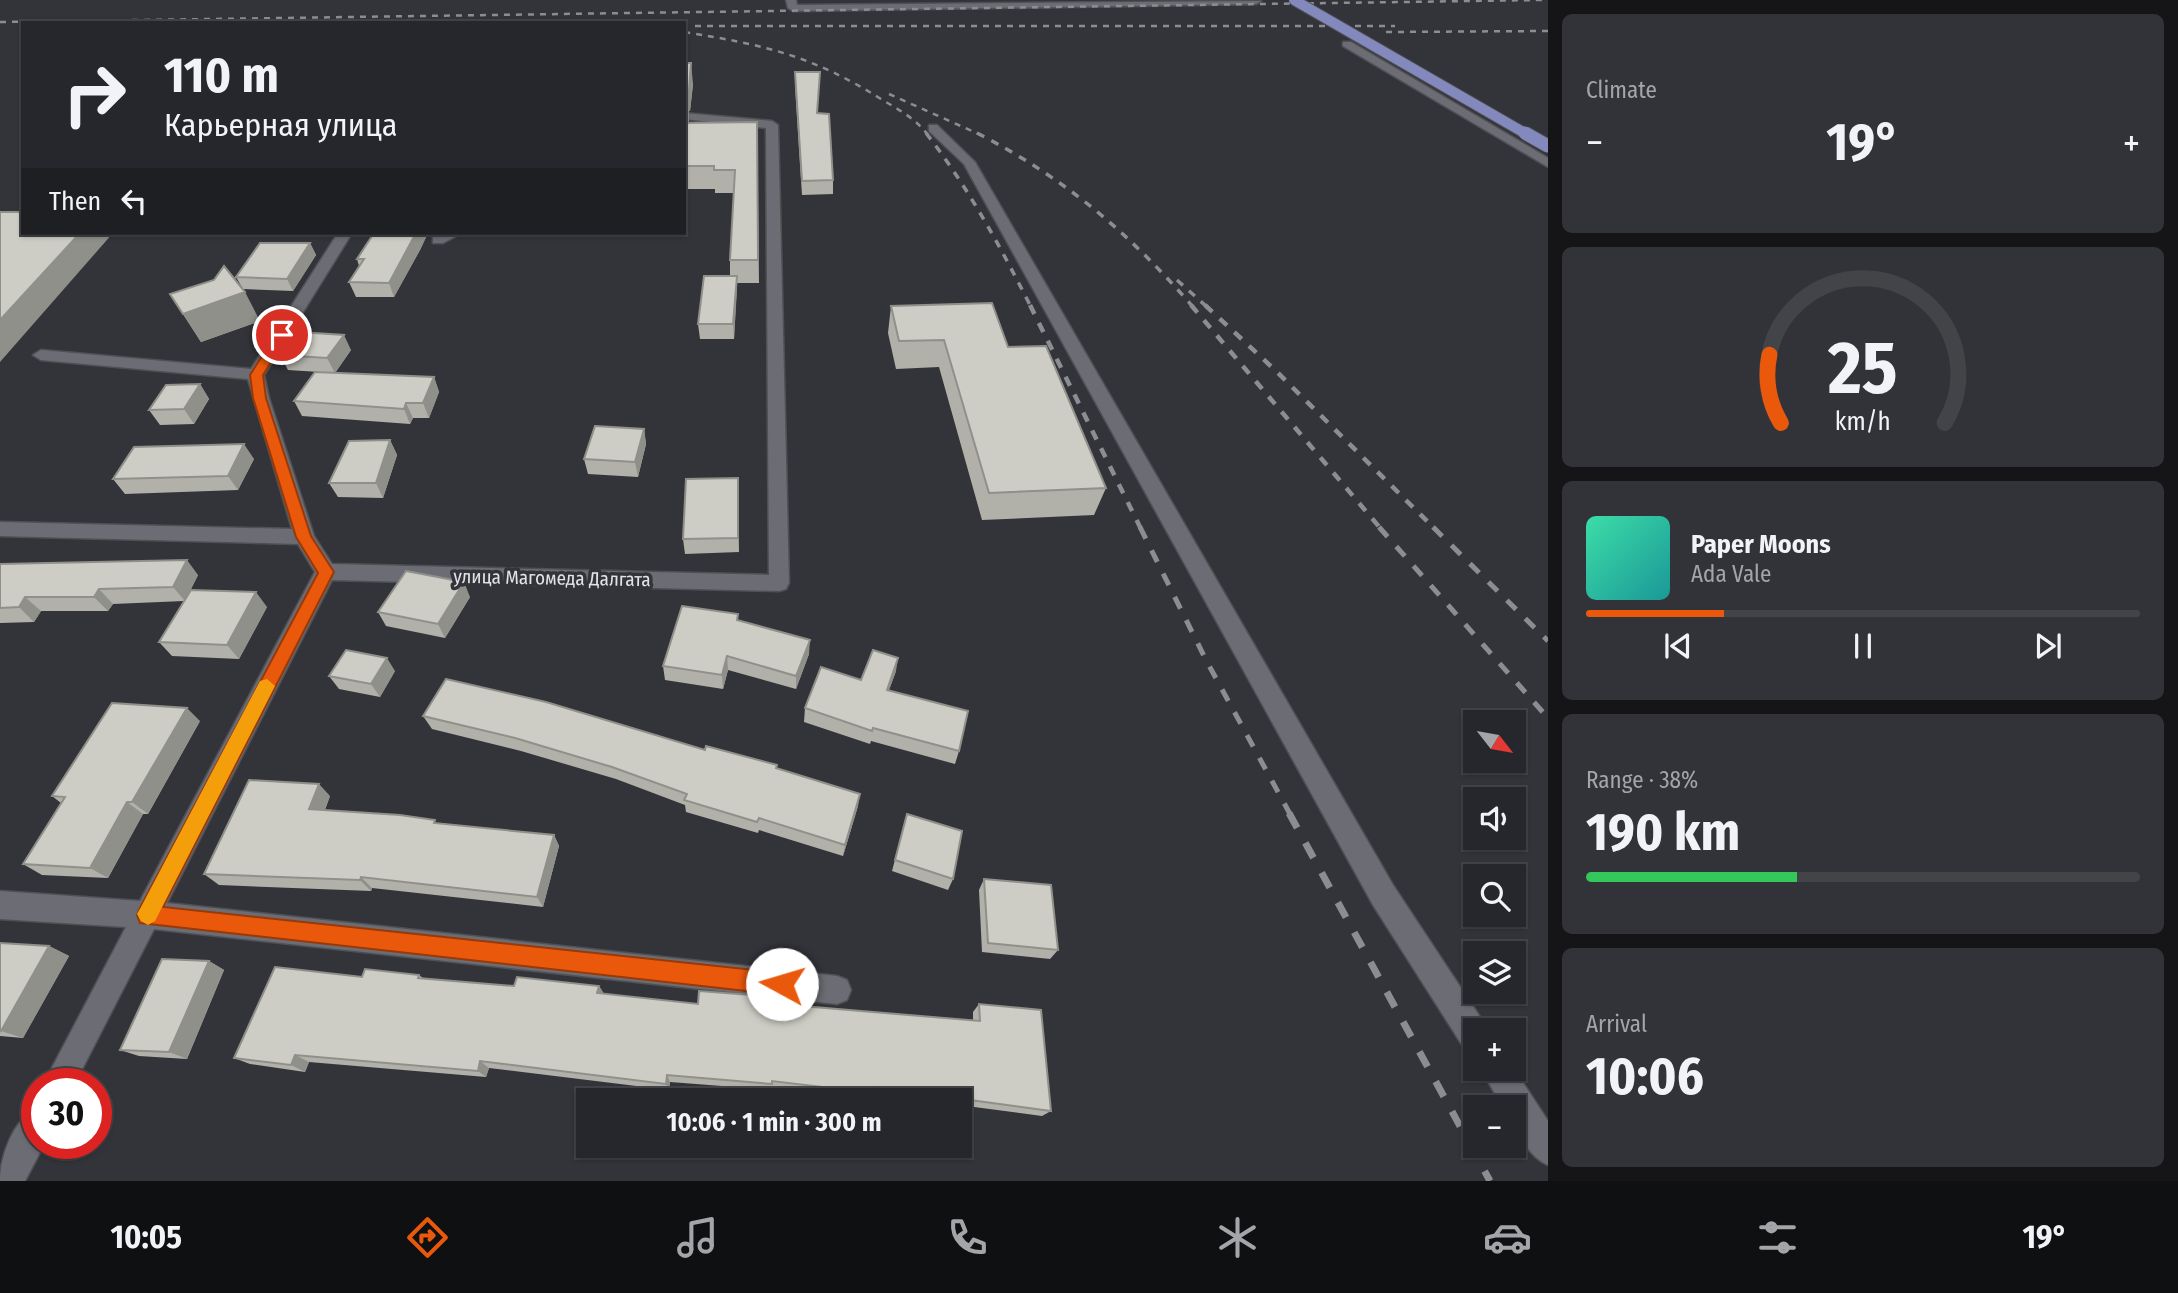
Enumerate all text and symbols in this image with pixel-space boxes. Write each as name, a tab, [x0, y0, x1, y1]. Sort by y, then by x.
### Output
text: 110 m	[164, 46, 279, 105]
icon: right	[49, 49, 140, 140]
text: Climate	[1586, 76, 1657, 104]
text: Карьерная улица	[164, 106, 398, 144]
text: 19°	[1826, 111, 1900, 174]
text: −	[1586, 120, 1603, 166]
text: +	[2123, 120, 2140, 166]
icon: left	[115, 182, 153, 220]
text: Then	[49, 186, 101, 217]
pin	[252, 305, 312, 365]
icon: arrive	[263, 316, 301, 354]
text: 25	[1827, 326, 1898, 413]
text: km/h	[1835, 407, 1891, 437]
text: Paper Moons	[1691, 529, 1831, 560]
text: Ada Vale	[1691, 560, 1771, 588]
street label: улица Магомеда Далгата	[453, 565, 651, 591]
icon: previous	[1659, 627, 1697, 665]
icon: pause	[1844, 627, 1882, 665]
icon: next	[2029, 627, 2067, 665]
north arrow	[1463, 710, 1526, 774]
map controls	[1463, 710, 1526, 1158]
text: Range · 38%	[1586, 766, 1698, 794]
button: sound	[1463, 787, 1526, 850]
text: 190 km	[1586, 801, 1740, 864]
button: search	[1463, 864, 1526, 927]
button: layers	[1463, 941, 1526, 1004]
position arrow	[745, 947, 819, 1021]
text: Arrival	[1586, 1010, 1647, 1038]
button: +	[1463, 1018, 1526, 1081]
text: 10:06	[1586, 1045, 1704, 1108]
speed limit sign: 30	[21, 1068, 112, 1159]
button: −	[1463, 1095, 1526, 1158]
text: 10:06 · 1 min · 300 m	[666, 1107, 882, 1138]
icon: directions	[403, 1213, 452, 1262]
icon: music	[673, 1213, 722, 1262]
icon: phone	[943, 1213, 992, 1262]
icon: climate	[1213, 1213, 1262, 1262]
icon: car	[1483, 1213, 1532, 1262]
icon: filters	[1753, 1213, 1802, 1262]
text: 10:05	[110, 1218, 182, 1256]
text: 19°	[2022, 1218, 2068, 1256]

